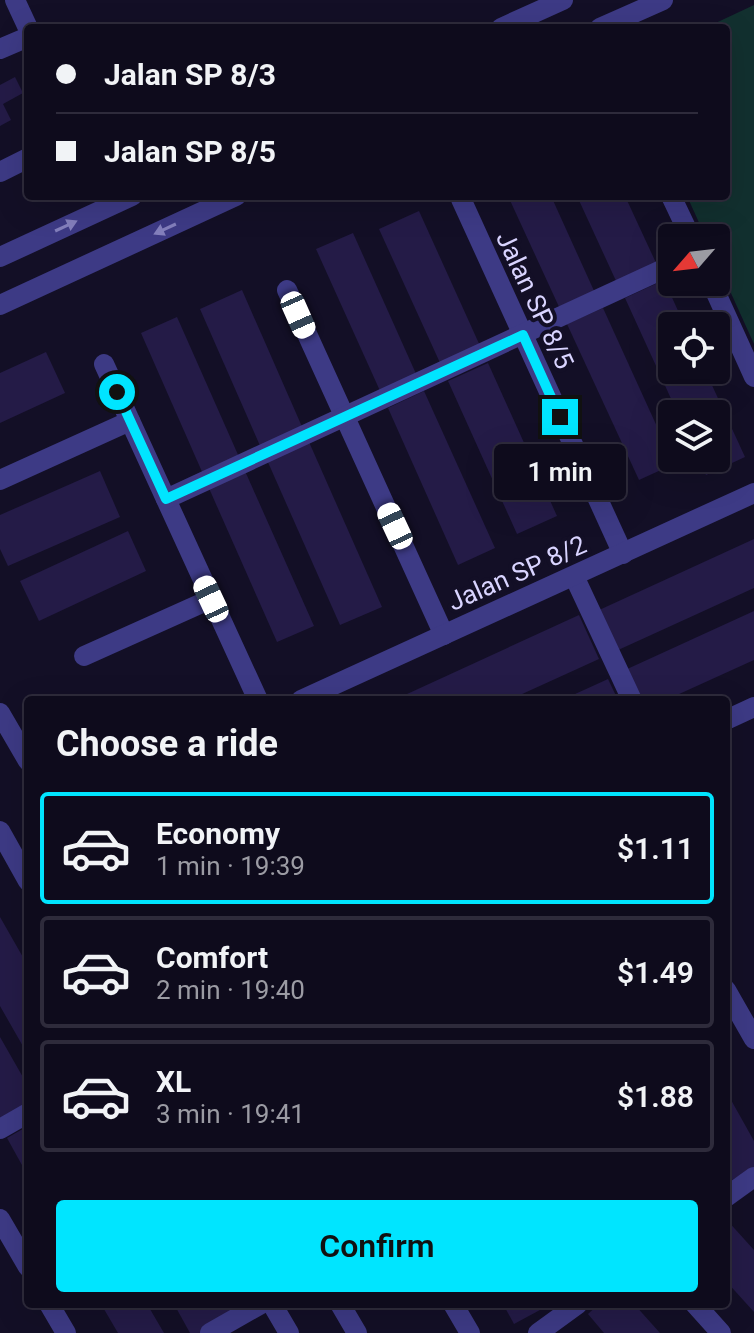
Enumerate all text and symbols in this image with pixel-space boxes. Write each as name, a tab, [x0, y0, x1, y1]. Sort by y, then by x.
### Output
text: Jalan SP 8/3	[104, 57, 276, 92]
text: Jalan SP 8/5	[104, 134, 276, 169]
one-way arrow	[54, 219, 78, 233]
one-way arrow	[153, 222, 176, 236]
north arrow	[658, 224, 730, 296]
map controls	[658, 224, 730, 472]
street label: Jalan SP 8/5	[490, 227, 580, 373]
car	[277, 288, 319, 342]
button: locate	[658, 312, 730, 384]
route start	[99, 374, 135, 410]
route end	[542, 399, 578, 435]
button: layers	[658, 400, 730, 472]
callout: 1 min	[494, 445, 626, 501]
text: 1 min	[527, 457, 593, 487]
car	[374, 499, 416, 553]
street label: Jalan SP 8/2	[443, 529, 591, 617]
car	[190, 572, 232, 626]
text: Choose a ride	[56, 723, 278, 765]
icon: car	[60, 812, 132, 884]
text: Economy	[156, 816, 280, 851]
text: $1.11	[617, 831, 694, 866]
text: 1 min · 19:39	[156, 851, 305, 881]
icon: car	[60, 936, 132, 1008]
text: Comfort	[156, 940, 268, 975]
text: $1.49	[617, 955, 694, 990]
text: 2 min · 19:40	[156, 975, 305, 1005]
icon: car	[60, 1060, 132, 1132]
text: XL	[156, 1064, 191, 1099]
text: $1.88	[617, 1079, 694, 1114]
text: 3 min · 19:41	[156, 1099, 305, 1129]
button: Confirm	[56, 1200, 698, 1292]

